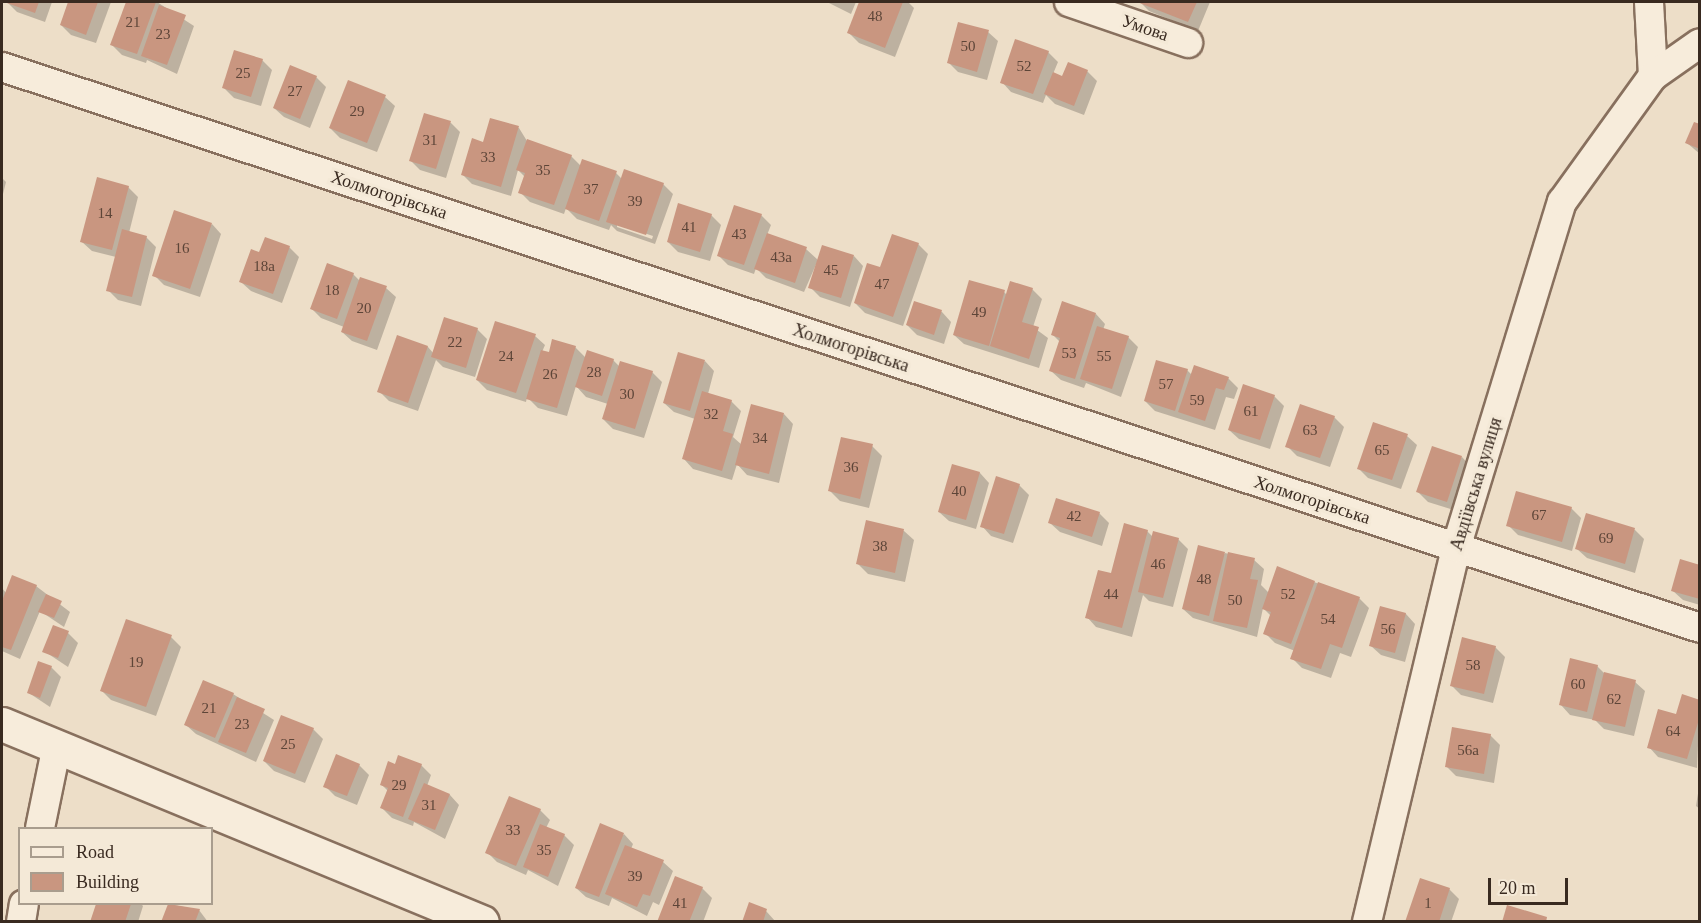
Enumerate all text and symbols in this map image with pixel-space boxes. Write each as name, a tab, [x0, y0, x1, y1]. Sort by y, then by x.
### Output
house number: 48	[868, 8, 882, 26]
street label: Умова	[1119, 10, 1171, 46]
house number: 21	[126, 14, 140, 32]
house number: 23	[156, 26, 170, 44]
house number: 50	[960, 38, 976, 56]
house number: 52	[1016, 58, 1032, 76]
house number: 25	[236, 65, 250, 83]
house number: 27	[288, 83, 302, 101]
house number: 29	[350, 103, 364, 121]
house number: 31	[422, 132, 438, 150]
house number: 33	[480, 149, 496, 167]
house number: 35	[536, 162, 550, 180]
street label: Холмогорівська	[328, 166, 450, 224]
house number: 37	[584, 181, 598, 199]
house number: 39	[628, 193, 642, 211]
house number: 14	[98, 205, 112, 223]
house number: 41	[682, 219, 696, 237]
house number: 43	[732, 226, 746, 244]
house number: 16	[174, 240, 190, 258]
house number: 43а	[770, 249, 792, 267]
house number: 18а	[253, 258, 275, 276]
house number: 45	[824, 262, 838, 280]
house number: 47	[874, 276, 890, 294]
house number: 18	[324, 282, 340, 300]
house number: 20	[356, 300, 372, 318]
house number: 49	[972, 304, 986, 322]
street label: Холмогорівська	[790, 319, 912, 377]
house number: 22	[448, 334, 462, 352]
house number: 53	[1062, 345, 1076, 363]
house number: 24	[498, 348, 514, 366]
house number: 55	[1096, 348, 1112, 366]
house number: 28	[586, 364, 602, 382]
house number: 26	[542, 366, 558, 384]
house number: 57	[1158, 376, 1174, 394]
house number: 30	[620, 386, 634, 404]
house number: 59	[1190, 392, 1204, 410]
house number: 61	[1244, 403, 1258, 421]
house number: 32	[704, 406, 718, 424]
street label: Авдіївська вулиця	[1445, 415, 1507, 553]
house number: 63	[1302, 422, 1318, 440]
house number: 34	[752, 430, 768, 448]
house number: 65	[1374, 442, 1390, 460]
house number: 36	[844, 459, 858, 477]
street label: Холмогорівська	[1251, 471, 1373, 529]
house number: 40	[952, 483, 966, 501]
house number: 67	[1532, 507, 1546, 525]
house number: 42	[1066, 508, 1082, 526]
house number: 69	[1598, 530, 1614, 548]
house number: 38	[872, 538, 888, 556]
house number: 46	[1150, 556, 1166, 574]
house number: 48	[1196, 571, 1212, 589]
house number: 44	[1104, 586, 1118, 604]
house number: 52	[1280, 586, 1296, 604]
house number: 50	[1228, 592, 1242, 610]
house number: 54	[1320, 611, 1336, 629]
house number: 56	[1380, 621, 1396, 639]
house number: 19	[128, 654, 144, 672]
house number: 58	[1466, 657, 1480, 675]
house number: 60	[1570, 676, 1586, 694]
house number: 62	[1606, 691, 1622, 709]
house number: 21	[202, 700, 216, 718]
house number: 23	[234, 716, 250, 734]
house number: 64	[1666, 723, 1680, 741]
house number: 25	[280, 736, 296, 754]
house number: 56а	[1457, 742, 1479, 760]
house number: 29	[392, 777, 406, 795]
house number: 31	[422, 797, 436, 815]
house number: 33	[506, 822, 520, 840]
legend	[18, 827, 213, 905]
text: Road	[76, 842, 114, 862]
house number: 35	[536, 842, 552, 860]
scale bar	[1491, 866, 1570, 904]
house number: 39	[628, 868, 642, 886]
text: Building	[76, 872, 139, 892]
text: 20 m	[1499, 878, 1536, 898]
house number: 41	[672, 895, 688, 913]
house number: 1	[1424, 895, 1432, 913]

